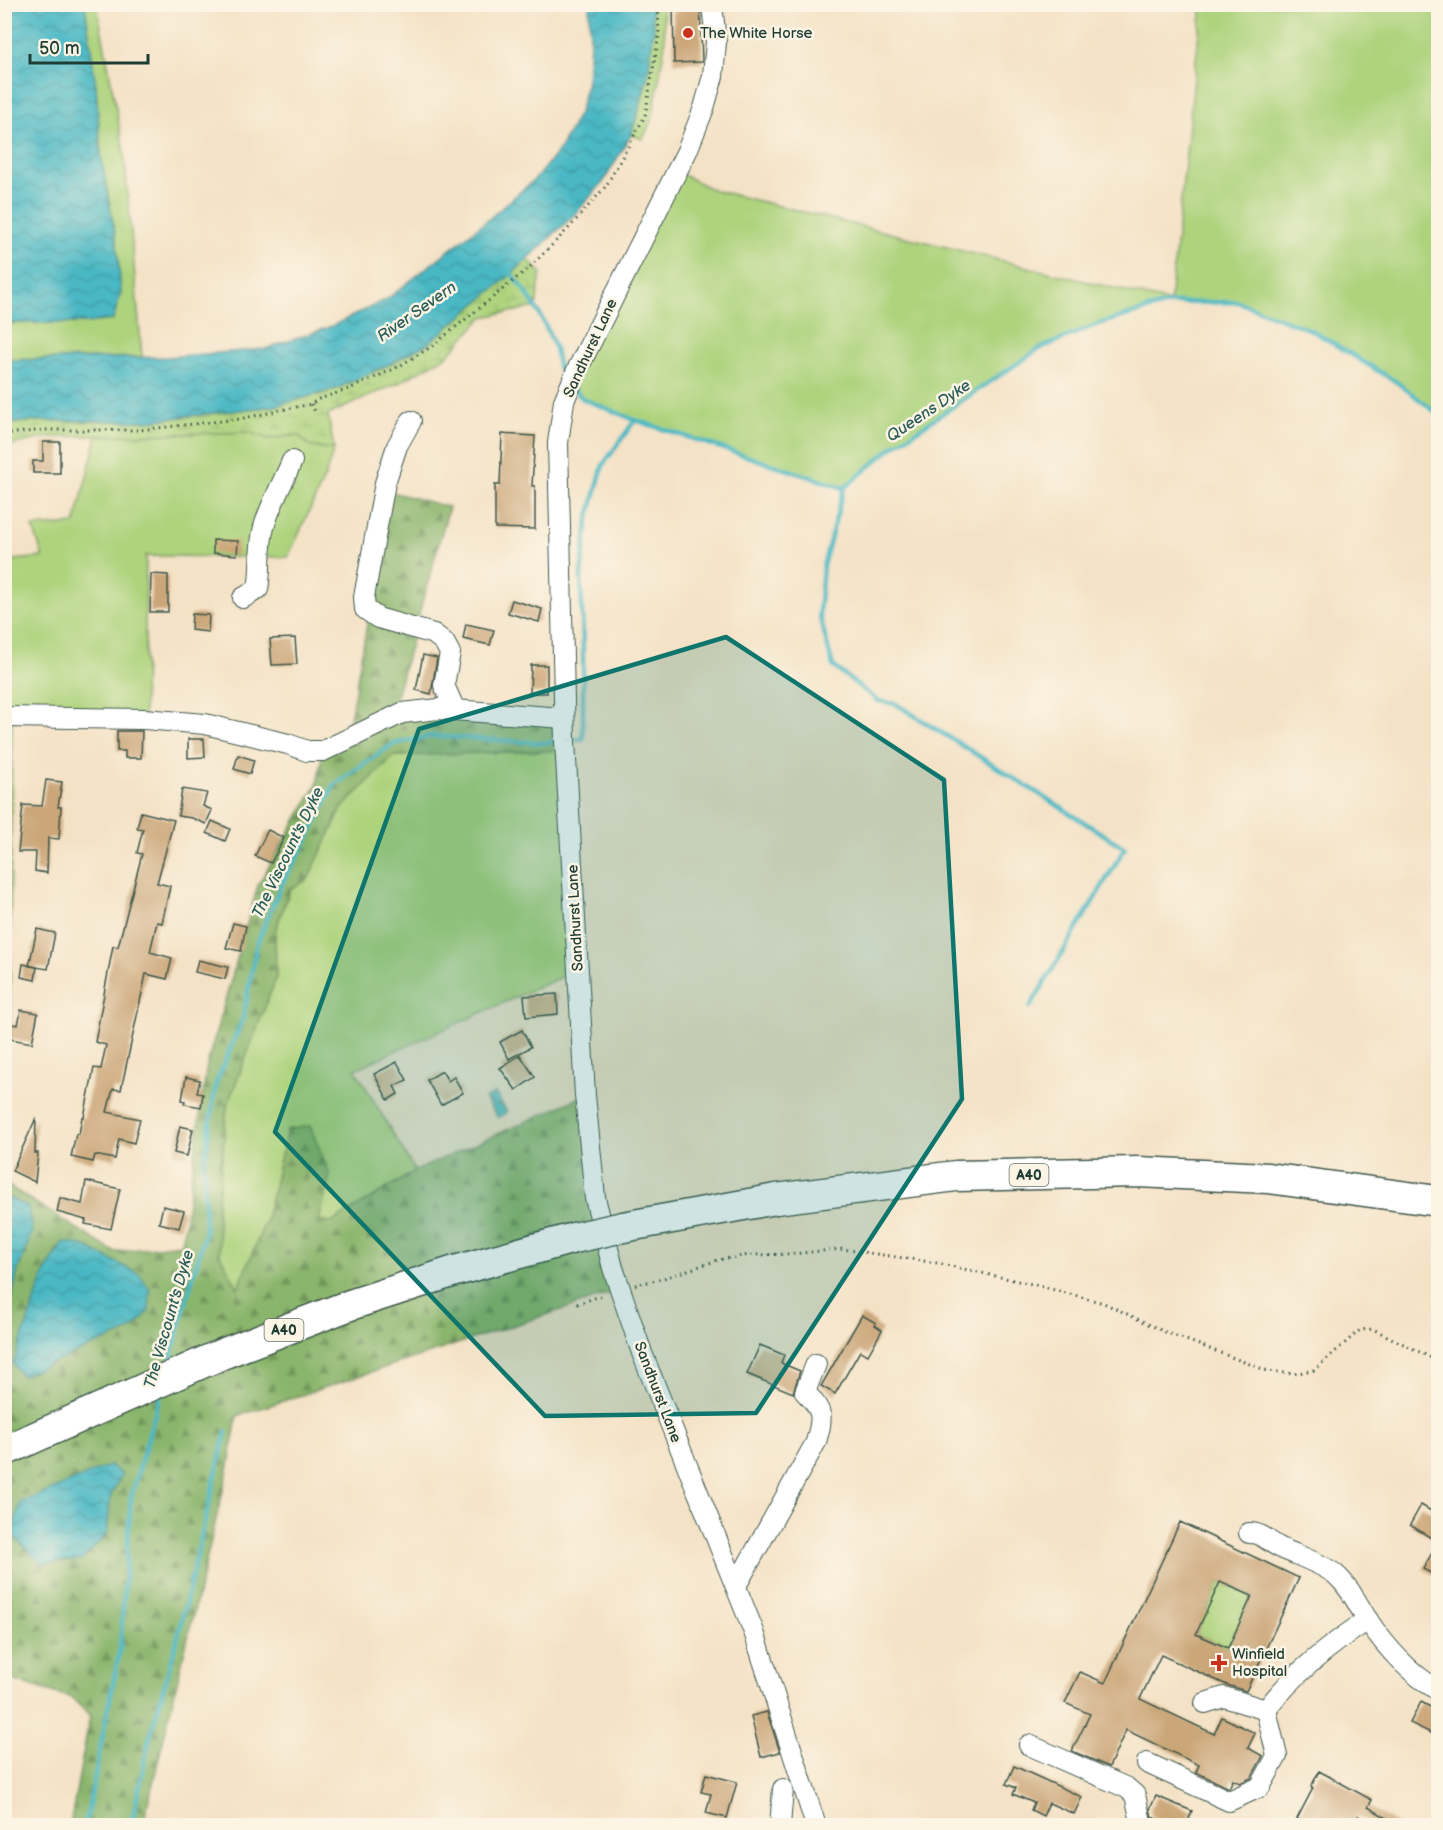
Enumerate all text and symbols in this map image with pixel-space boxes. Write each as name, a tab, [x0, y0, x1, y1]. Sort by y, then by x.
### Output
place label: The White Horse	[700, 24, 813, 43]
marker: The White Horse	[681, 26, 695, 40]
scale bar	[30, 27, 148, 65]
text: 50 m	[39, 38, 80, 59]
water label: River Severn	[374, 278, 460, 346]
street label: Sandhurst Lane	[559, 296, 622, 401]
water label: Queens Dyke	[883, 376, 974, 446]
water label: The Viscount's Dyke	[248, 784, 328, 921]
street label: Sandhurst Lane	[563, 864, 588, 972]
road number: A40	[1010, 1164, 1048, 1186]
water label: The Viscount's Dyke	[141, 1248, 198, 1391]
road number: A40	[264, 1319, 304, 1341]
street label: Sandhurst Lane	[630, 1339, 686, 1445]
place label: Winfield Hospital	[1232, 1645, 1287, 1681]
marker: Winfield Hospital	[1210, 1654, 1228, 1672]

